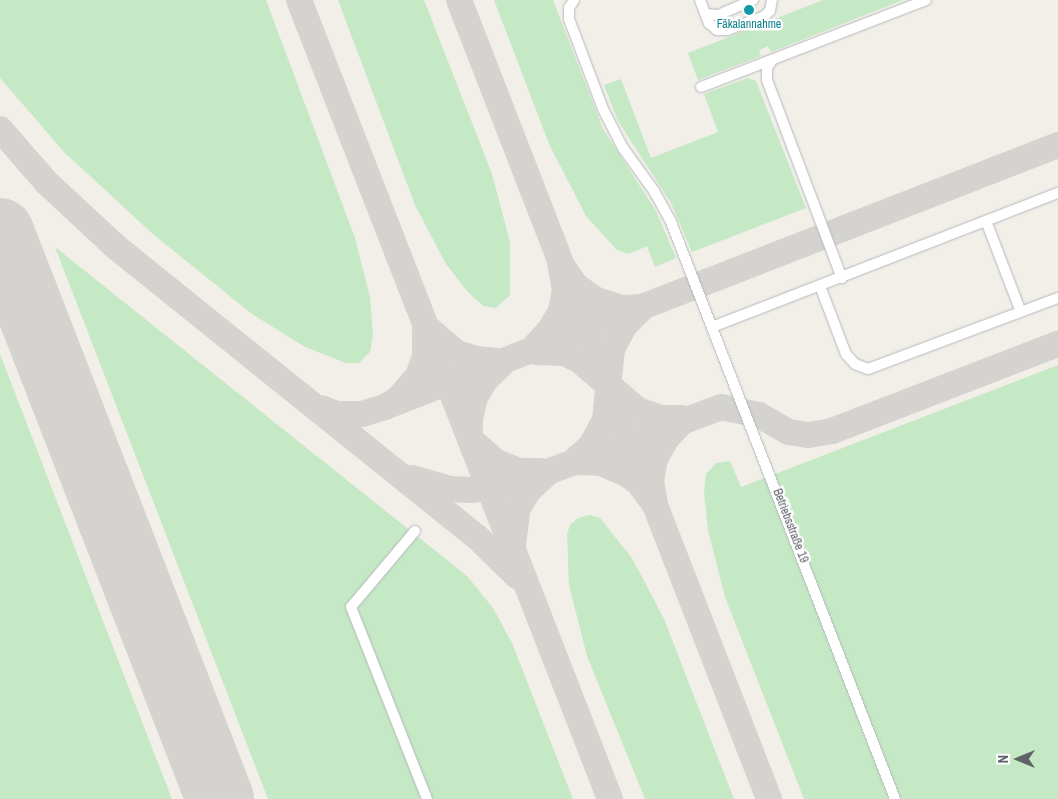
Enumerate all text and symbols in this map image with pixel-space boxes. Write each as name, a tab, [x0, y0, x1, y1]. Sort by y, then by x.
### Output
marker: Fäkalannahme	[743, 4, 755, 16]
place label: Fäkalannahme	[717, 18, 781, 32]
street label: Betriebsstraße 19	[769, 487, 811, 565]
north arrow	[993, 734, 1043, 784]
text: N	[994, 755, 1012, 763]

